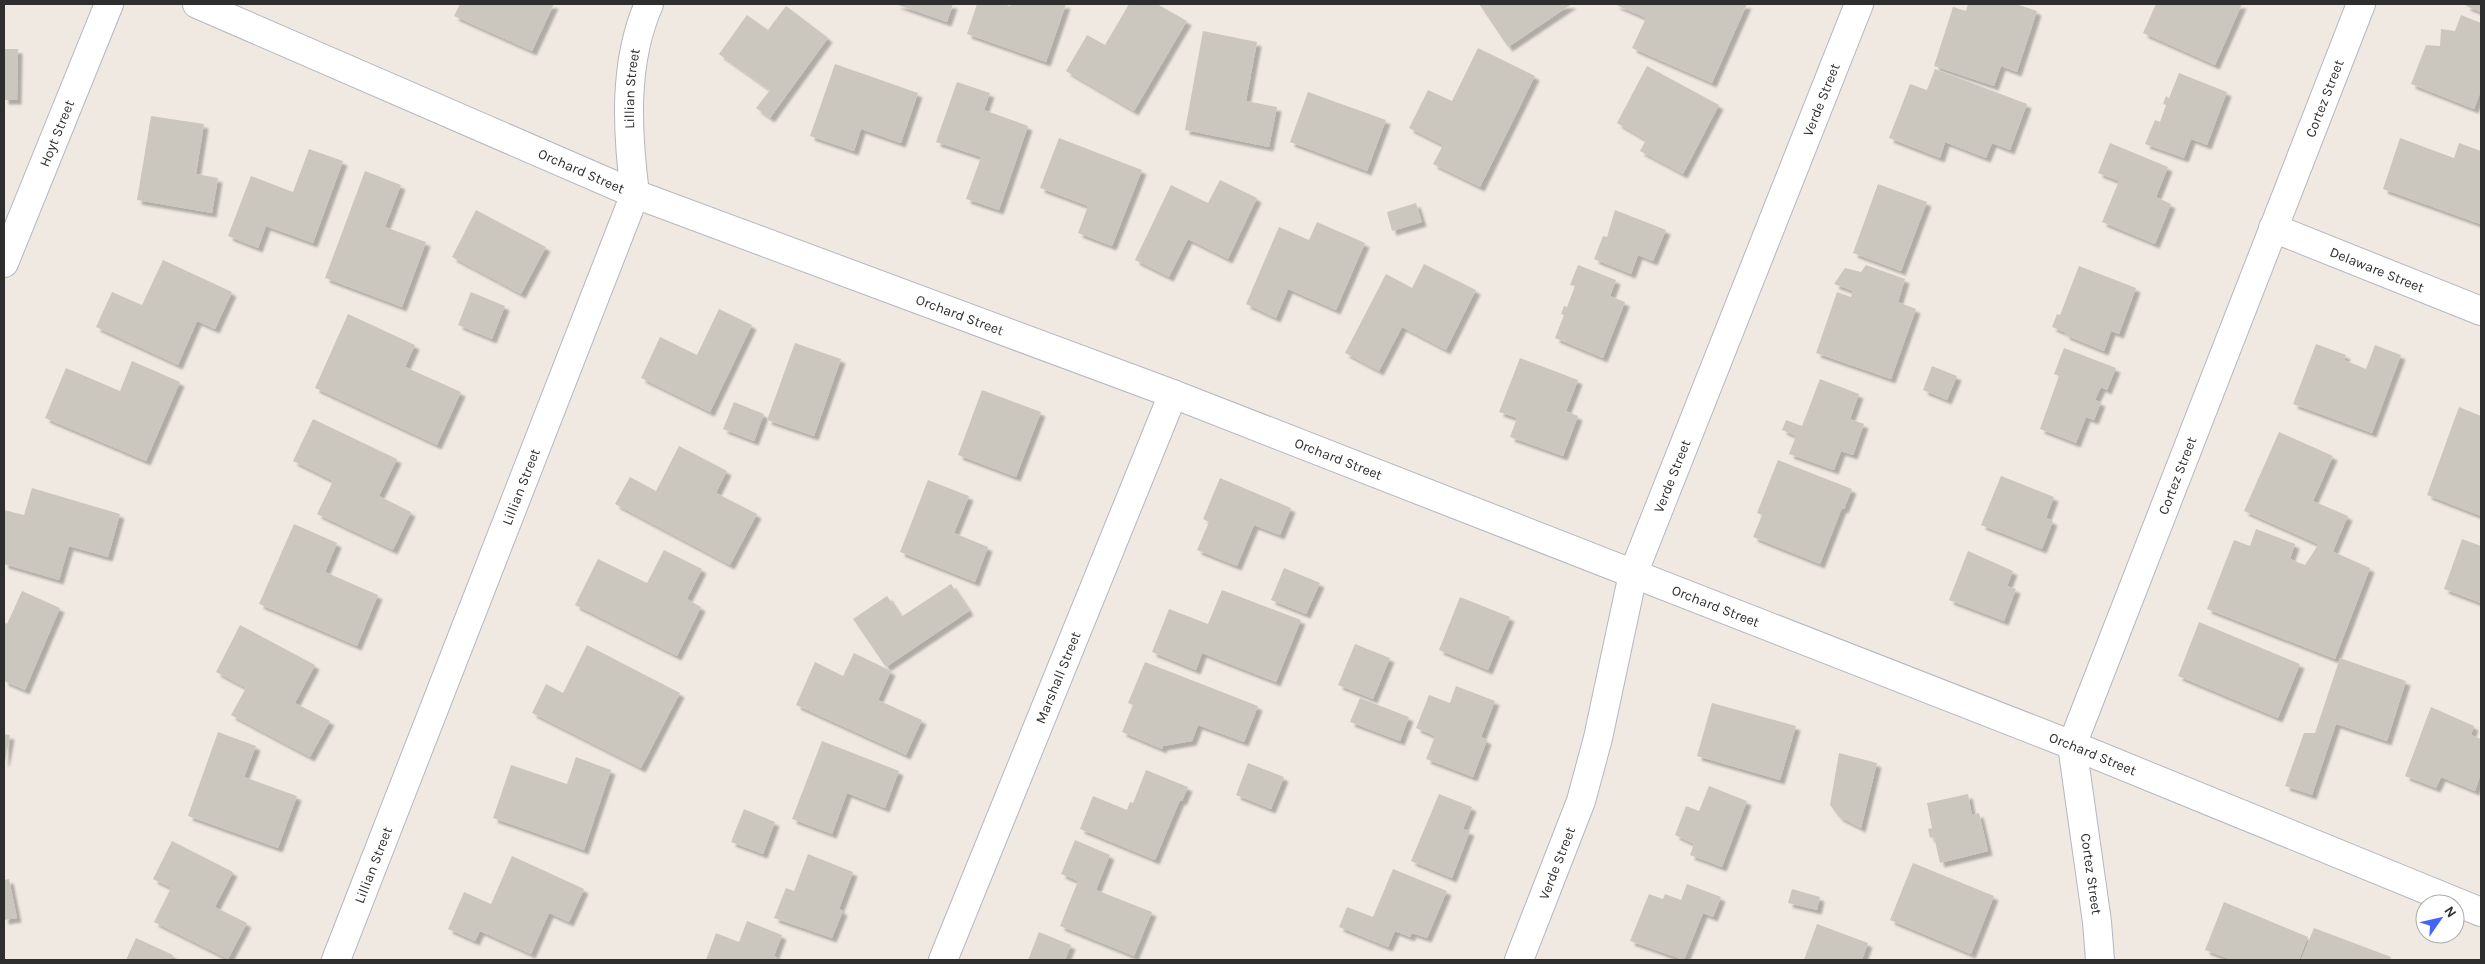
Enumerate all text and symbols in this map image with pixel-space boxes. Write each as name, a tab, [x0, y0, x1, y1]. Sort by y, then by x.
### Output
street label: Lillian Street	[620, 47, 643, 129]
street label: Cortez Street	[2301, 57, 2347, 140]
street label: Verde Street	[1799, 61, 1843, 138]
street label: Hoyt Street	[35, 97, 78, 169]
street label: Orchard Street	[536, 145, 627, 197]
street label: Delaware Street	[2327, 243, 2427, 296]
street label: Orchard Street	[913, 291, 1006, 339]
street label: Orchard Street	[1292, 434, 1385, 483]
street label: Cortez Street	[2154, 434, 2200, 517]
street label: Verde Street	[1650, 437, 1694, 515]
street label: Lillian Street	[498, 446, 543, 527]
street label: Orchard Street	[1669, 581, 1762, 631]
street label: Marshall Street	[1032, 629, 1084, 726]
street label: Orchard Street	[2047, 728, 2139, 779]
street label: Lillian Street	[350, 824, 396, 906]
street label: Verde Street	[1535, 824, 1579, 902]
street label: Cortez Street	[2077, 832, 2105, 916]
north arrow	[2415, 894, 2465, 944]
text: N	[2441, 903, 2460, 921]

